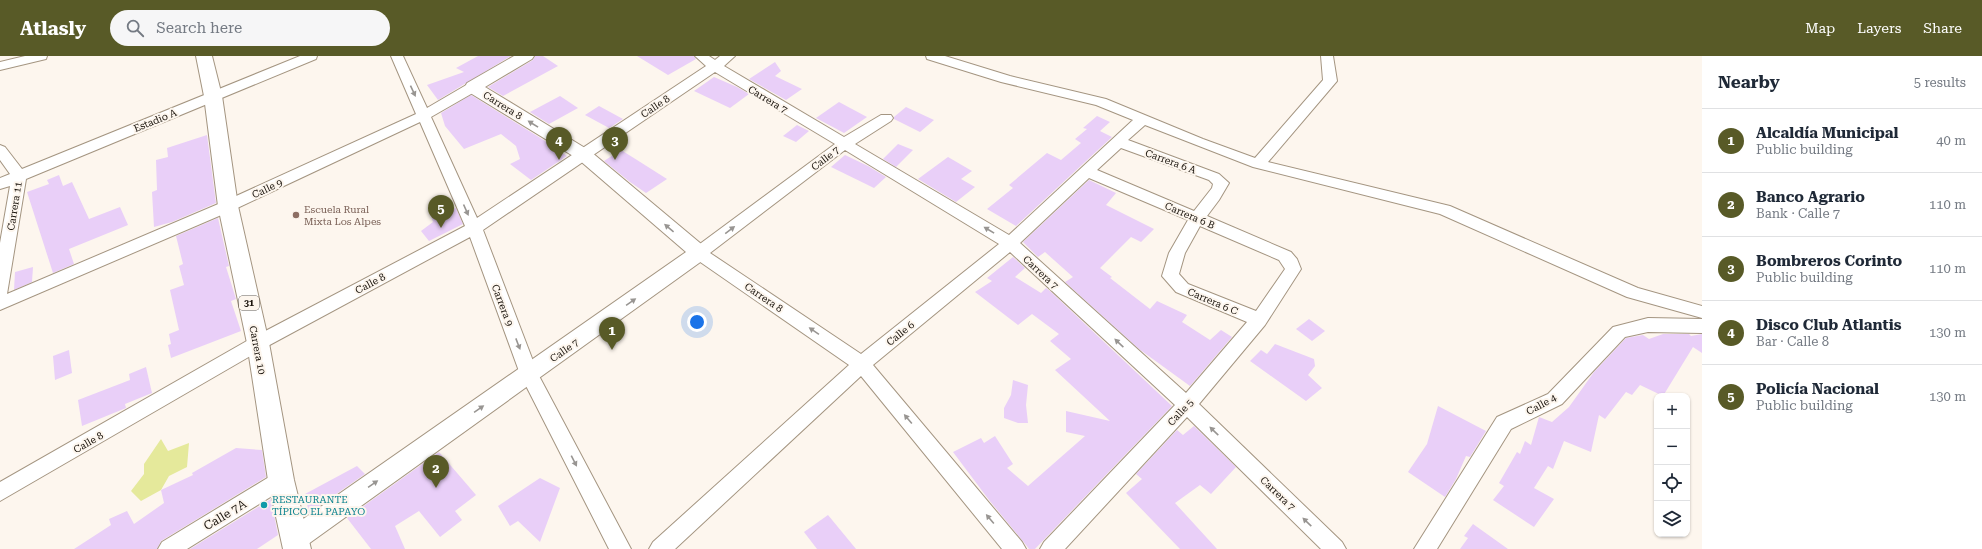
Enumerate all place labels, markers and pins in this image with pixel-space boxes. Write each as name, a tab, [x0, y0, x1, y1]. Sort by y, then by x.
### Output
pin: 4	[546, 127, 572, 160]
pin: 3	[602, 127, 628, 160]
pin: 5	[428, 195, 454, 228]
place label: Escuela Rural Mixta Los Alpes	[304, 204, 381, 227]
marker: Escuela Rural Mixta Los Alpes	[291, 210, 301, 220]
pin: 1	[599, 317, 625, 350]
pin: 2	[423, 455, 449, 488]
place label: RESTAURANTE TÍPICO EL PAPAYO	[272, 494, 365, 517]
marker: RESTAURANTE TÍPICO EL PAPAYO	[259, 500, 269, 510]

